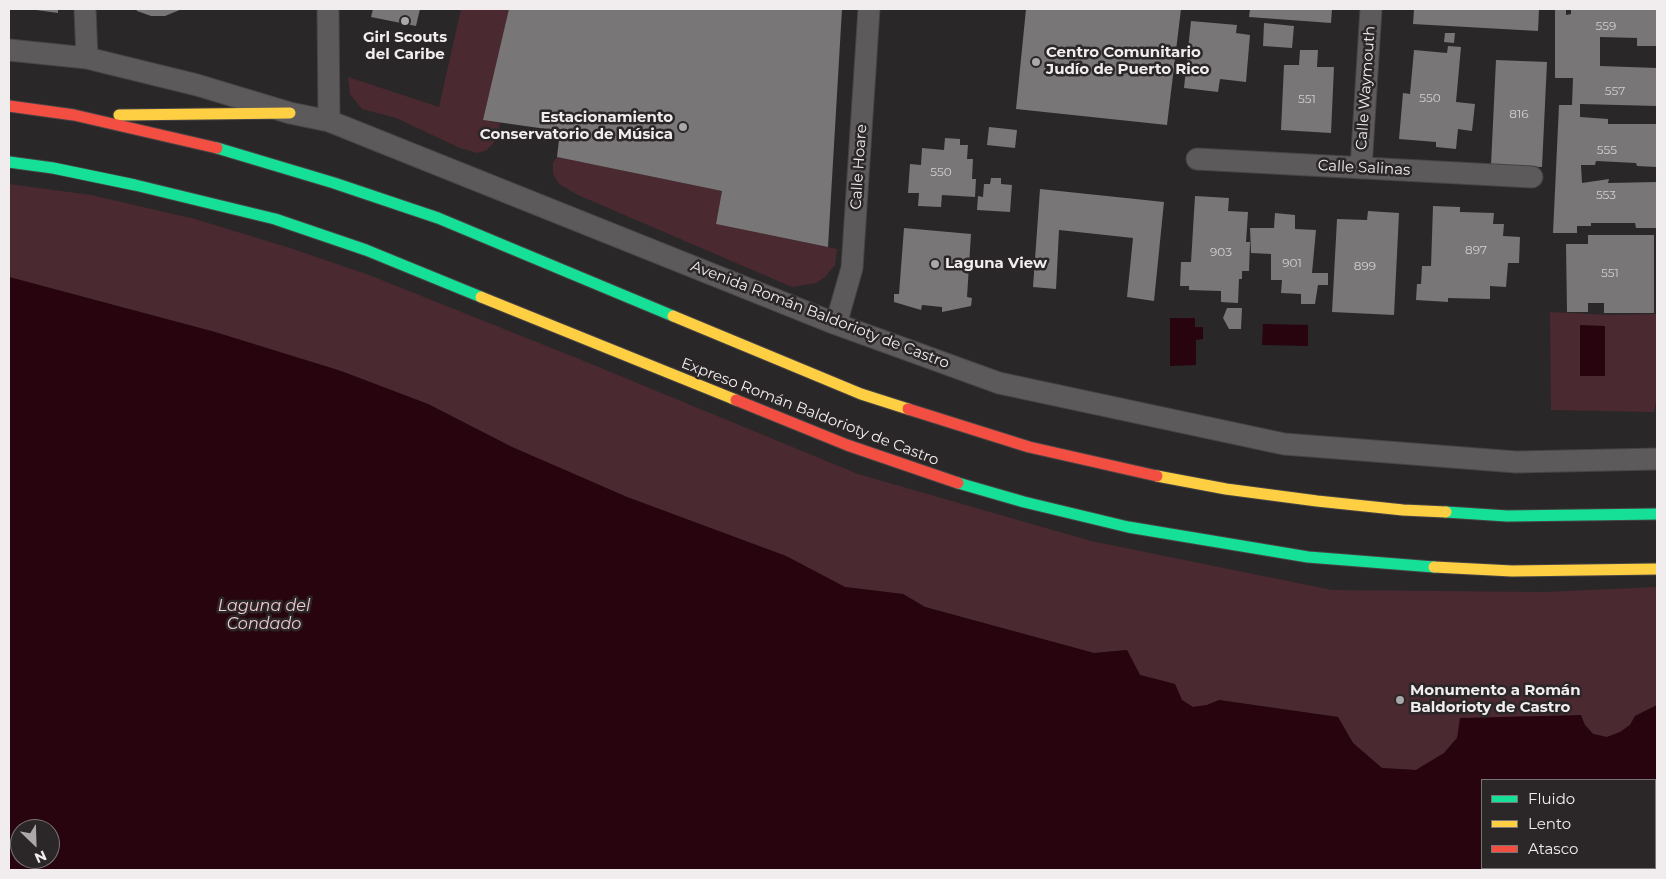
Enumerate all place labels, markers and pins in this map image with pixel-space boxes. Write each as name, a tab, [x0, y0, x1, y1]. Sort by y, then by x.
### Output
marker: Girl Scouts del Caribe	[399, 15, 411, 27]
place label: Girl Scouts del Caribe	[363, 29, 447, 64]
place label: Centro Comunitario Judío de Puerto Rico	[1046, 44, 1209, 79]
marker: Centro Comunitario Judío de Puerto Rico	[1030, 56, 1042, 68]
place label: Estacionamiento Conservatorio de Música	[480, 109, 673, 144]
marker: Estacionamiento Conservatorio de Música	[677, 121, 689, 133]
place label: Laguna View	[945, 255, 1047, 273]
marker: Laguna View	[929, 258, 941, 270]
place label: Monumento a Román Baldorioty de Castro	[1410, 682, 1580, 717]
marker: Monumento a Román Baldorioty de Castro	[1394, 694, 1406, 706]

